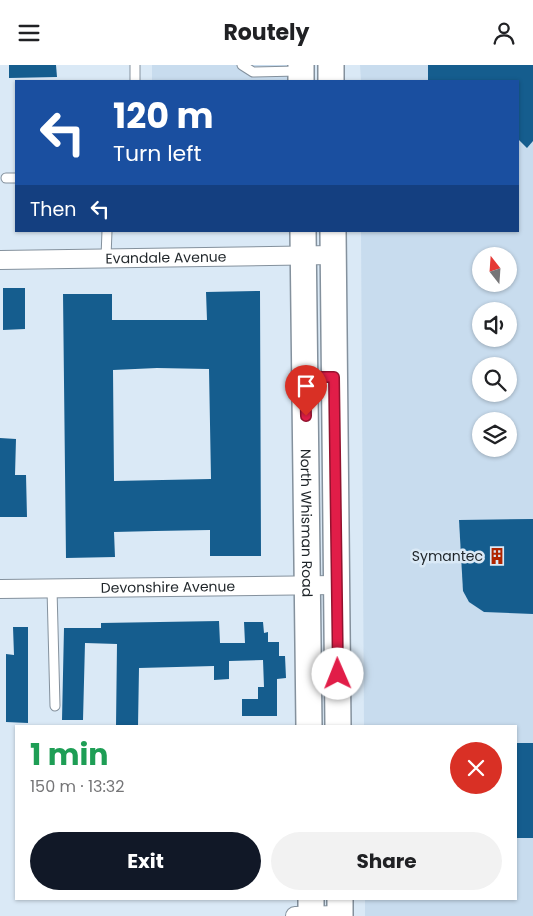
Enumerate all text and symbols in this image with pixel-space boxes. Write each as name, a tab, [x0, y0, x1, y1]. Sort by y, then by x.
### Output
text: Routely	[223, 17, 310, 48]
icon: menu	[15, 19, 43, 47]
icon: person	[490, 19, 518, 47]
text: 120 m	[113, 91, 213, 140]
icon: left	[30, 100, 95, 165]
text: Turn left	[113, 138, 201, 169]
icon: left	[86, 195, 114, 223]
text: Then	[30, 196, 76, 223]
street label: Evandale Avenue	[105, 247, 227, 268]
north arrow	[472, 247, 518, 293]
map controls	[472, 247, 517, 457]
button: sound	[472, 302, 517, 347]
button: search	[472, 357, 517, 402]
pin	[285, 365, 327, 416]
icon: arrive	[292, 372, 320, 400]
button: layers	[472, 412, 517, 457]
street label: North Whisman Road	[296, 449, 317, 597]
place label: Symantec	[412, 546, 483, 566]
building icon: Symantec	[487, 546, 507, 566]
street label: Devonshire Avenue	[101, 576, 236, 598]
position arrow	[311, 647, 363, 699]
text: 1 min	[30, 733, 108, 776]
button: close	[450, 742, 502, 794]
text: 150 m · 13:32	[30, 775, 124, 798]
button: Exit	[30, 832, 261, 890]
button: Share	[271, 832, 502, 890]

